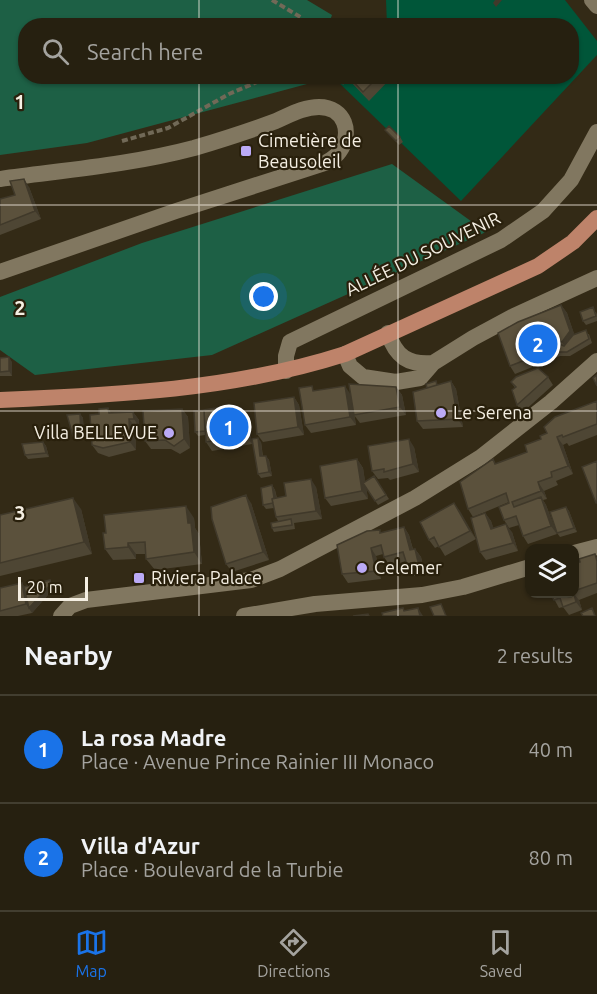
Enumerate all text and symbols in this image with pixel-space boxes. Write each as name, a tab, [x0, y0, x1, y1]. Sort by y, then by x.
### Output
search box	[18, 18, 579, 84]
icon: search	[39, 35, 72, 68]
text: Search here	[87, 39, 203, 64]
text: 1	[14, 90, 26, 113]
place label: Cimetière de Beausoleil	[258, 130, 362, 171]
marker: Cimetière de Beausoleil	[239, 144, 253, 158]
street label: ALLÉE DU SOUVENIR	[342, 206, 503, 299]
your location	[249, 282, 278, 311]
text: 2	[14, 296, 26, 319]
pin: 2	[518, 322, 558, 366]
place label: Le Serena	[453, 402, 532, 422]
pin: 1	[210, 404, 248, 450]
marker: Le Serena	[434, 406, 448, 420]
place label: Villa BELLEVUE	[34, 422, 157, 442]
marker: Villa BELLEVUE	[162, 426, 176, 440]
text: 3	[14, 501, 26, 524]
map controls	[525, 544, 579, 598]
button: layers	[525, 544, 579, 598]
place label: Celemer	[374, 557, 442, 577]
marker: Celemer	[355, 561, 369, 575]
place label: Riviera Palace	[151, 567, 262, 587]
marker: Riviera Palace	[132, 571, 146, 585]
scale bar	[18, 574, 88, 602]
text: 20 m	[27, 578, 63, 596]
text: Nearby	[24, 641, 112, 670]
text: 2 results	[497, 644, 573, 667]
text: La rosa Madre	[81, 725, 226, 750]
text: 1	[38, 738, 49, 761]
text: 40 m	[529, 738, 573, 761]
text: Place · Avenue Prince Rainier III Monaco	[81, 750, 434, 773]
text: Villa d'Azur	[81, 833, 200, 858]
text: 2	[38, 846, 49, 869]
text: 80 m	[529, 846, 573, 869]
text: Place · Boulevard de la Turbie	[81, 858, 343, 881]
tab: Map	[75, 926, 108, 980]
tab: Directions	[257, 926, 330, 980]
tab: Saved	[480, 926, 522, 980]

